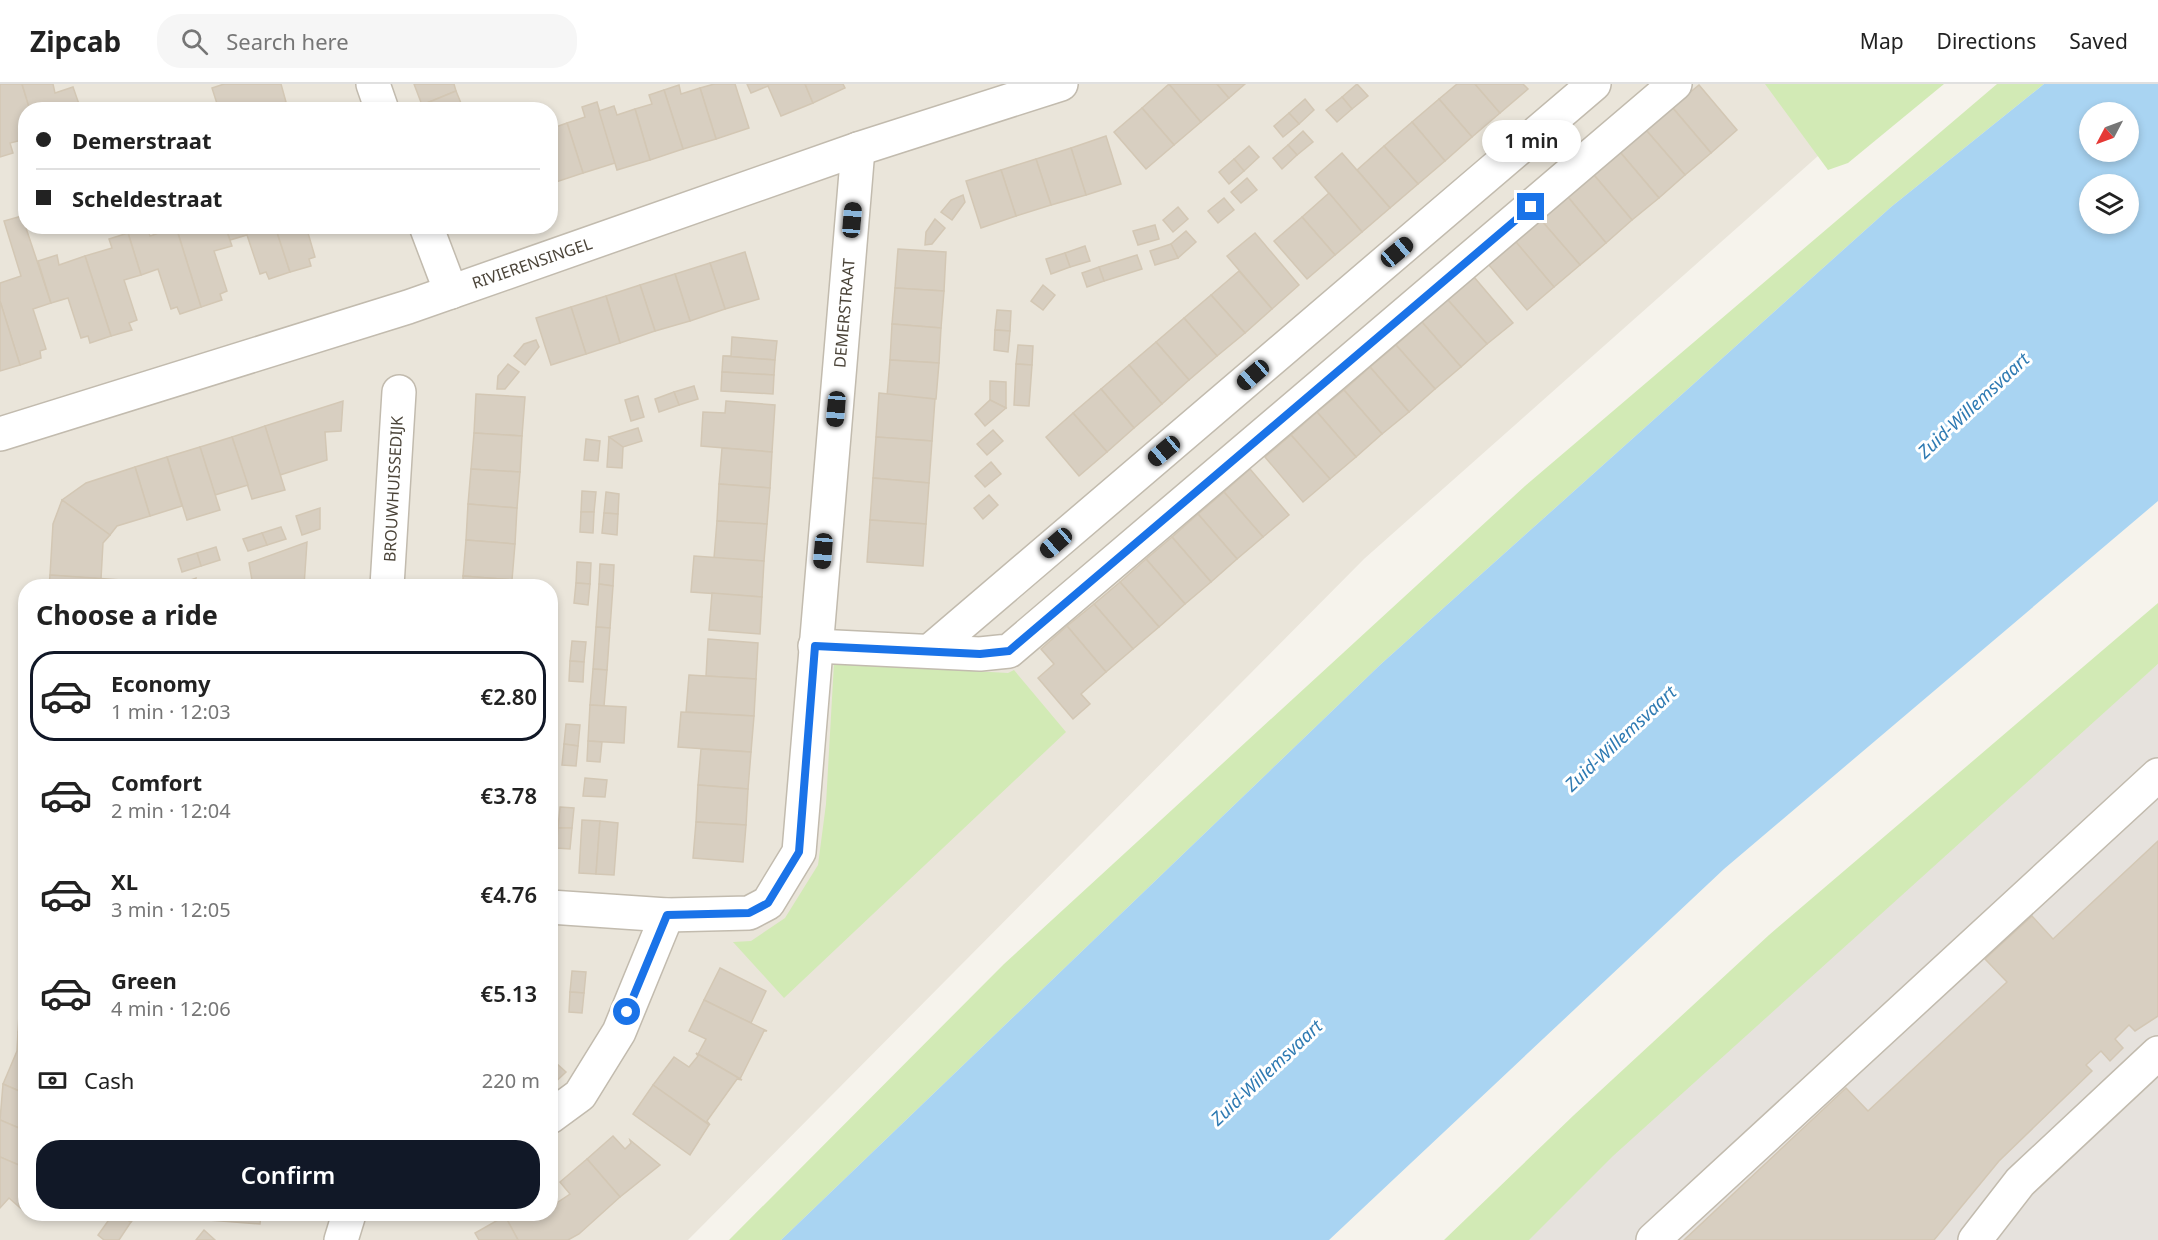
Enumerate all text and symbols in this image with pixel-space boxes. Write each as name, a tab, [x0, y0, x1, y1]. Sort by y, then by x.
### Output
search box	[157, 14, 577, 68]
text: Zipcab	[30, 22, 121, 60]
icon: search	[178, 25, 211, 58]
text: Search here	[226, 26, 349, 56]
text: Map	[1860, 27, 1904, 55]
text: Directions	[1937, 27, 2036, 55]
text: Saved	[2069, 27, 2128, 55]
north arrow	[2079, 102, 2139, 162]
map controls	[2079, 102, 2139, 234]
callout: 1 min	[1482, 120, 1580, 162]
text: Demerstraat	[72, 125, 212, 155]
text: 1 min	[1504, 127, 1559, 154]
button: layers	[2079, 174, 2139, 234]
text: Scheldestraat	[72, 183, 222, 213]
route end	[1517, 193, 1544, 220]
car	[841, 201, 863, 239]
street label: RIVIERENSINGEL	[469, 232, 595, 294]
car	[1377, 234, 1417, 270]
street label: DEMERSTRAAT	[828, 257, 860, 369]
water label: Zuid-Willemsvaart	[1911, 346, 2035, 464]
car	[1234, 356, 1272, 394]
car	[825, 390, 847, 428]
street label: BROUWHUISSEDIJK	[378, 415, 408, 563]
car	[1144, 433, 1184, 469]
car	[1037, 524, 1075, 562]
car	[812, 532, 834, 570]
text: Choose a ride	[36, 596, 218, 633]
text: Economy	[111, 668, 210, 698]
icon: car	[39, 669, 93, 723]
water label: Zuid-Willemsvaart	[1558, 679, 1682, 797]
text: €2.80	[481, 681, 537, 711]
text: 1 min · 12:03	[111, 698, 231, 725]
text: Comfort	[111, 767, 202, 797]
icon: car	[39, 768, 93, 822]
text: €3.78	[481, 780, 537, 810]
text: 2 min · 12:04	[111, 797, 231, 824]
text: XL	[111, 866, 138, 896]
icon: car	[39, 867, 93, 921]
text: €4.76	[481, 879, 537, 909]
text: 3 min · 12:05	[111, 896, 231, 923]
text: Green	[111, 965, 177, 995]
icon: car	[39, 966, 93, 1020]
text: €5.13	[481, 978, 537, 1008]
text: 4 min · 12:06	[111, 995, 231, 1022]
route start	[613, 998, 640, 1025]
water label: Zuid-Willemsvaart	[1204, 1013, 1328, 1131]
icon: cash	[36, 1064, 69, 1097]
text: Cash	[84, 1065, 134, 1095]
text: 220 m	[482, 1067, 540, 1094]
button: Confirm	[36, 1140, 540, 1209]

